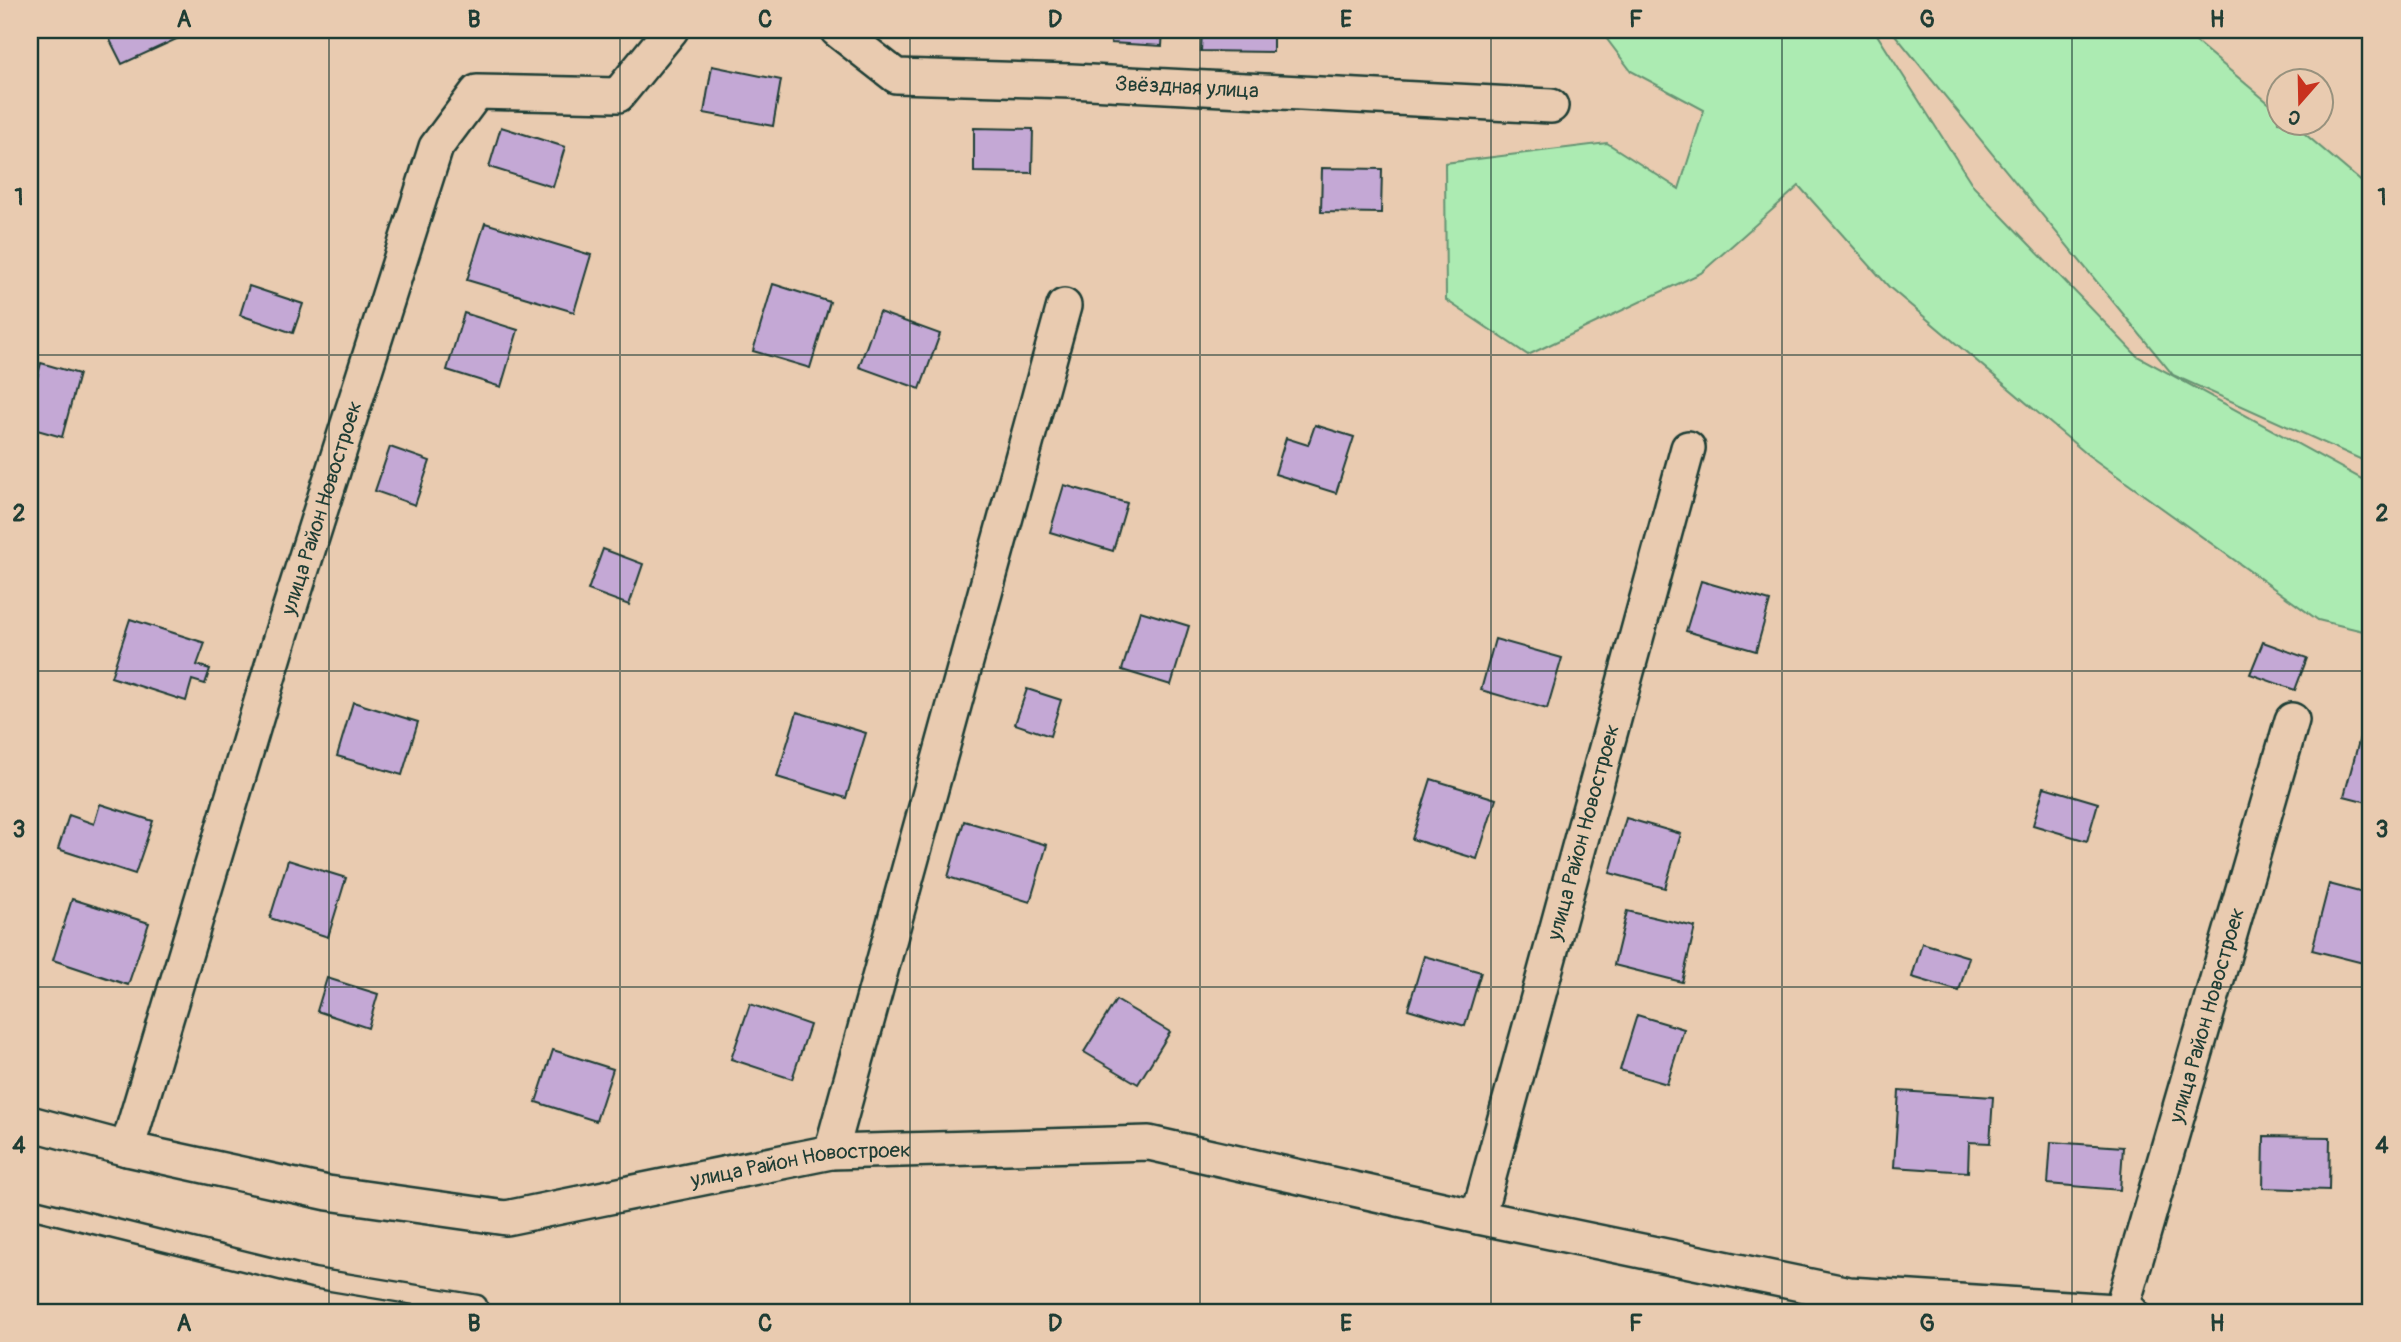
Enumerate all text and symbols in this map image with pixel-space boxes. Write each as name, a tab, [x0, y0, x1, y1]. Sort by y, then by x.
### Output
text: A	[177, 5, 192, 34]
text: B	[467, 5, 481, 34]
text: C	[758, 5, 772, 34]
text: D	[1048, 5, 1062, 34]
text: E	[1340, 5, 1352, 34]
text: F	[1629, 5, 1643, 34]
text: G	[1919, 5, 1935, 34]
text: H	[2210, 5, 2224, 34]
north arrow	[2264, 66, 2334, 136]
street label: Звёздная улица	[1114, 70, 1260, 104]
text: С	[2285, 104, 2304, 130]
text: 1	[15, 183, 24, 212]
text: 1	[2378, 183, 2387, 212]
street label: улица Район Новостроек	[275, 397, 368, 619]
text: 2	[13, 499, 26, 528]
text: 2	[2376, 499, 2389, 528]
street label: улица Район Новостроек	[1540, 721, 1626, 944]
text: 3	[13, 815, 25, 844]
text: 3	[2376, 815, 2388, 844]
street label: улица Район Новостроек	[2162, 904, 2251, 1127]
text: 4	[12, 1131, 26, 1160]
text: 4	[2375, 1131, 2389, 1160]
street label: улица Район Новостроек	[687, 1136, 911, 1194]
text: A	[177, 1309, 192, 1338]
text: B	[467, 1309, 481, 1338]
text: C	[758, 1309, 772, 1338]
text: D	[1048, 1309, 1062, 1338]
text: E	[1340, 1309, 1352, 1338]
text: F	[1629, 1309, 1643, 1338]
text: G	[1919, 1309, 1935, 1338]
text: H	[2210, 1309, 2224, 1338]

